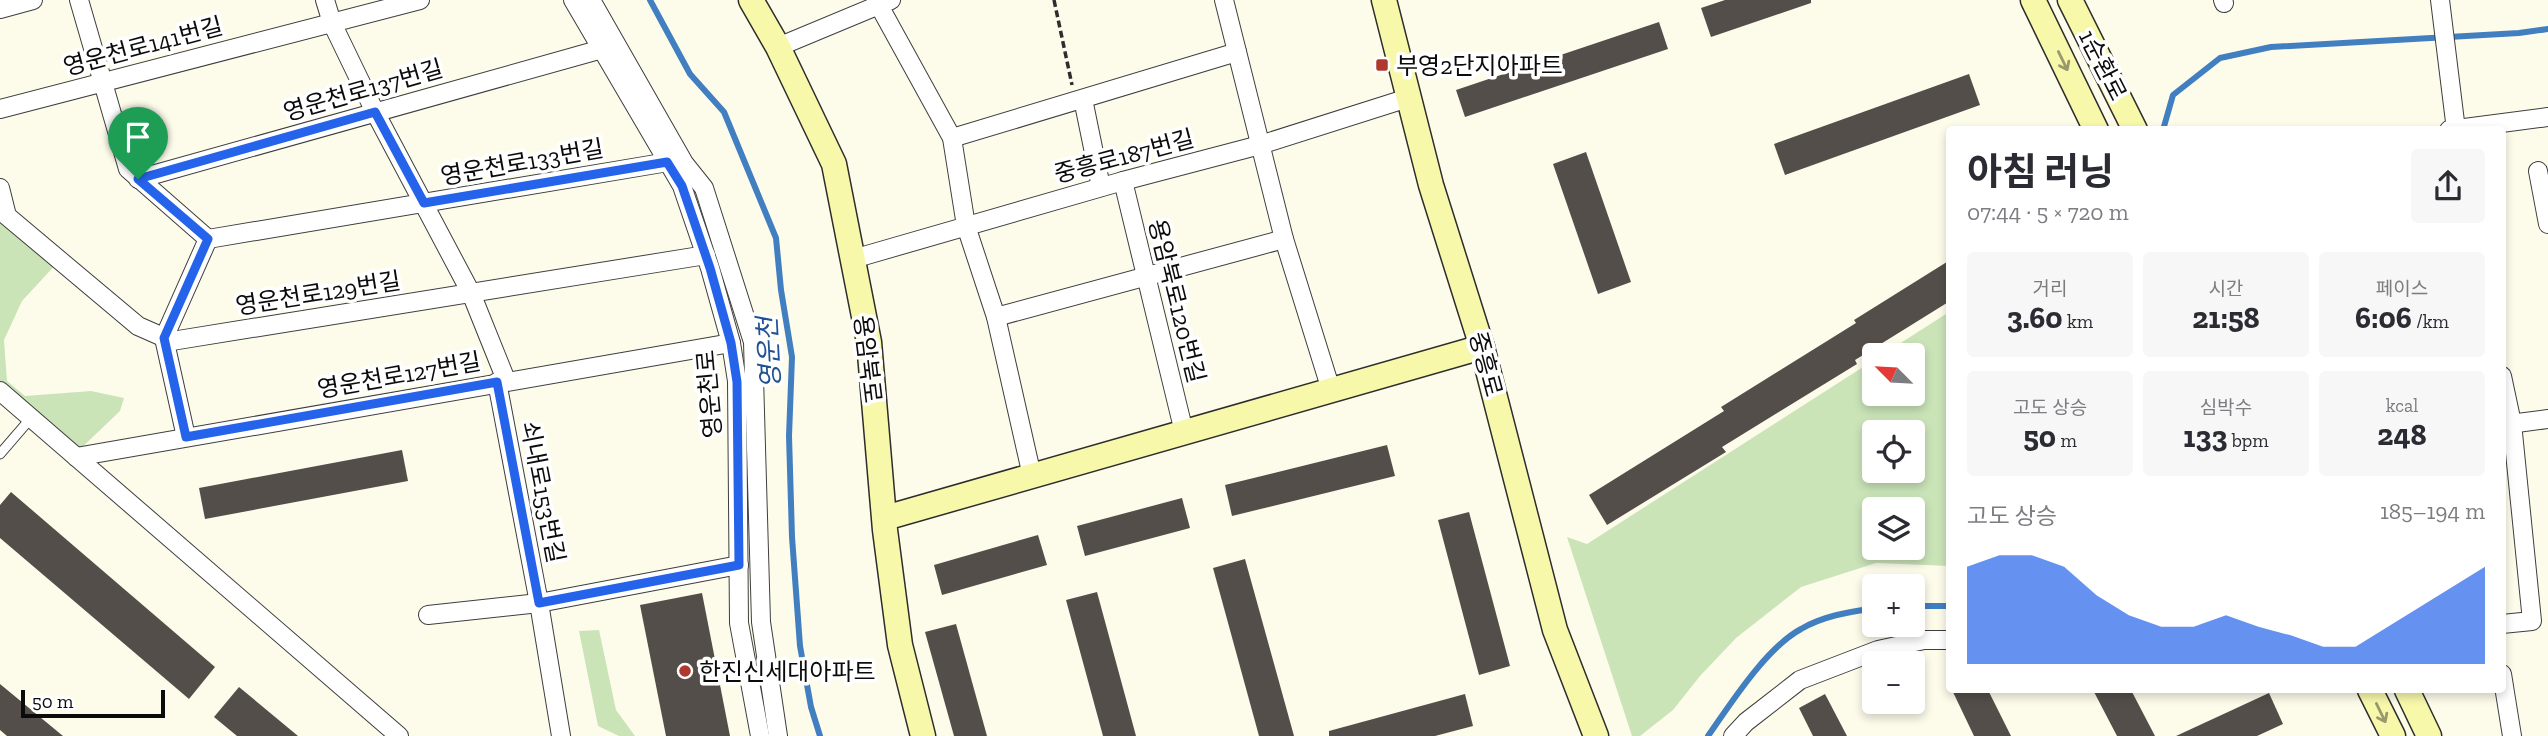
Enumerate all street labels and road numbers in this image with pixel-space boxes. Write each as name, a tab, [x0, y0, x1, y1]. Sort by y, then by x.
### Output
street label: 영운천로141번길	[60, 11, 226, 81]
street label: 1순환로	[2073, 25, 2133, 105]
street label: 영운천로137번길	[280, 53, 446, 127]
street label: 중흥로187번길	[1051, 123, 1197, 189]
street label: 영운천로133번길	[438, 133, 606, 191]
street label: 용암북로120번길	[1143, 216, 1211, 386]
street label: 영운천로129번길	[233, 266, 403, 320]
street label: 용암북로	[848, 313, 888, 405]
street label: 중흥로	[1463, 328, 1509, 400]
street label: 영운천로127번길	[315, 346, 483, 404]
street label: 영운천로	[691, 349, 727, 439]
street label: 쇠내로153번길	[515, 419, 571, 565]

